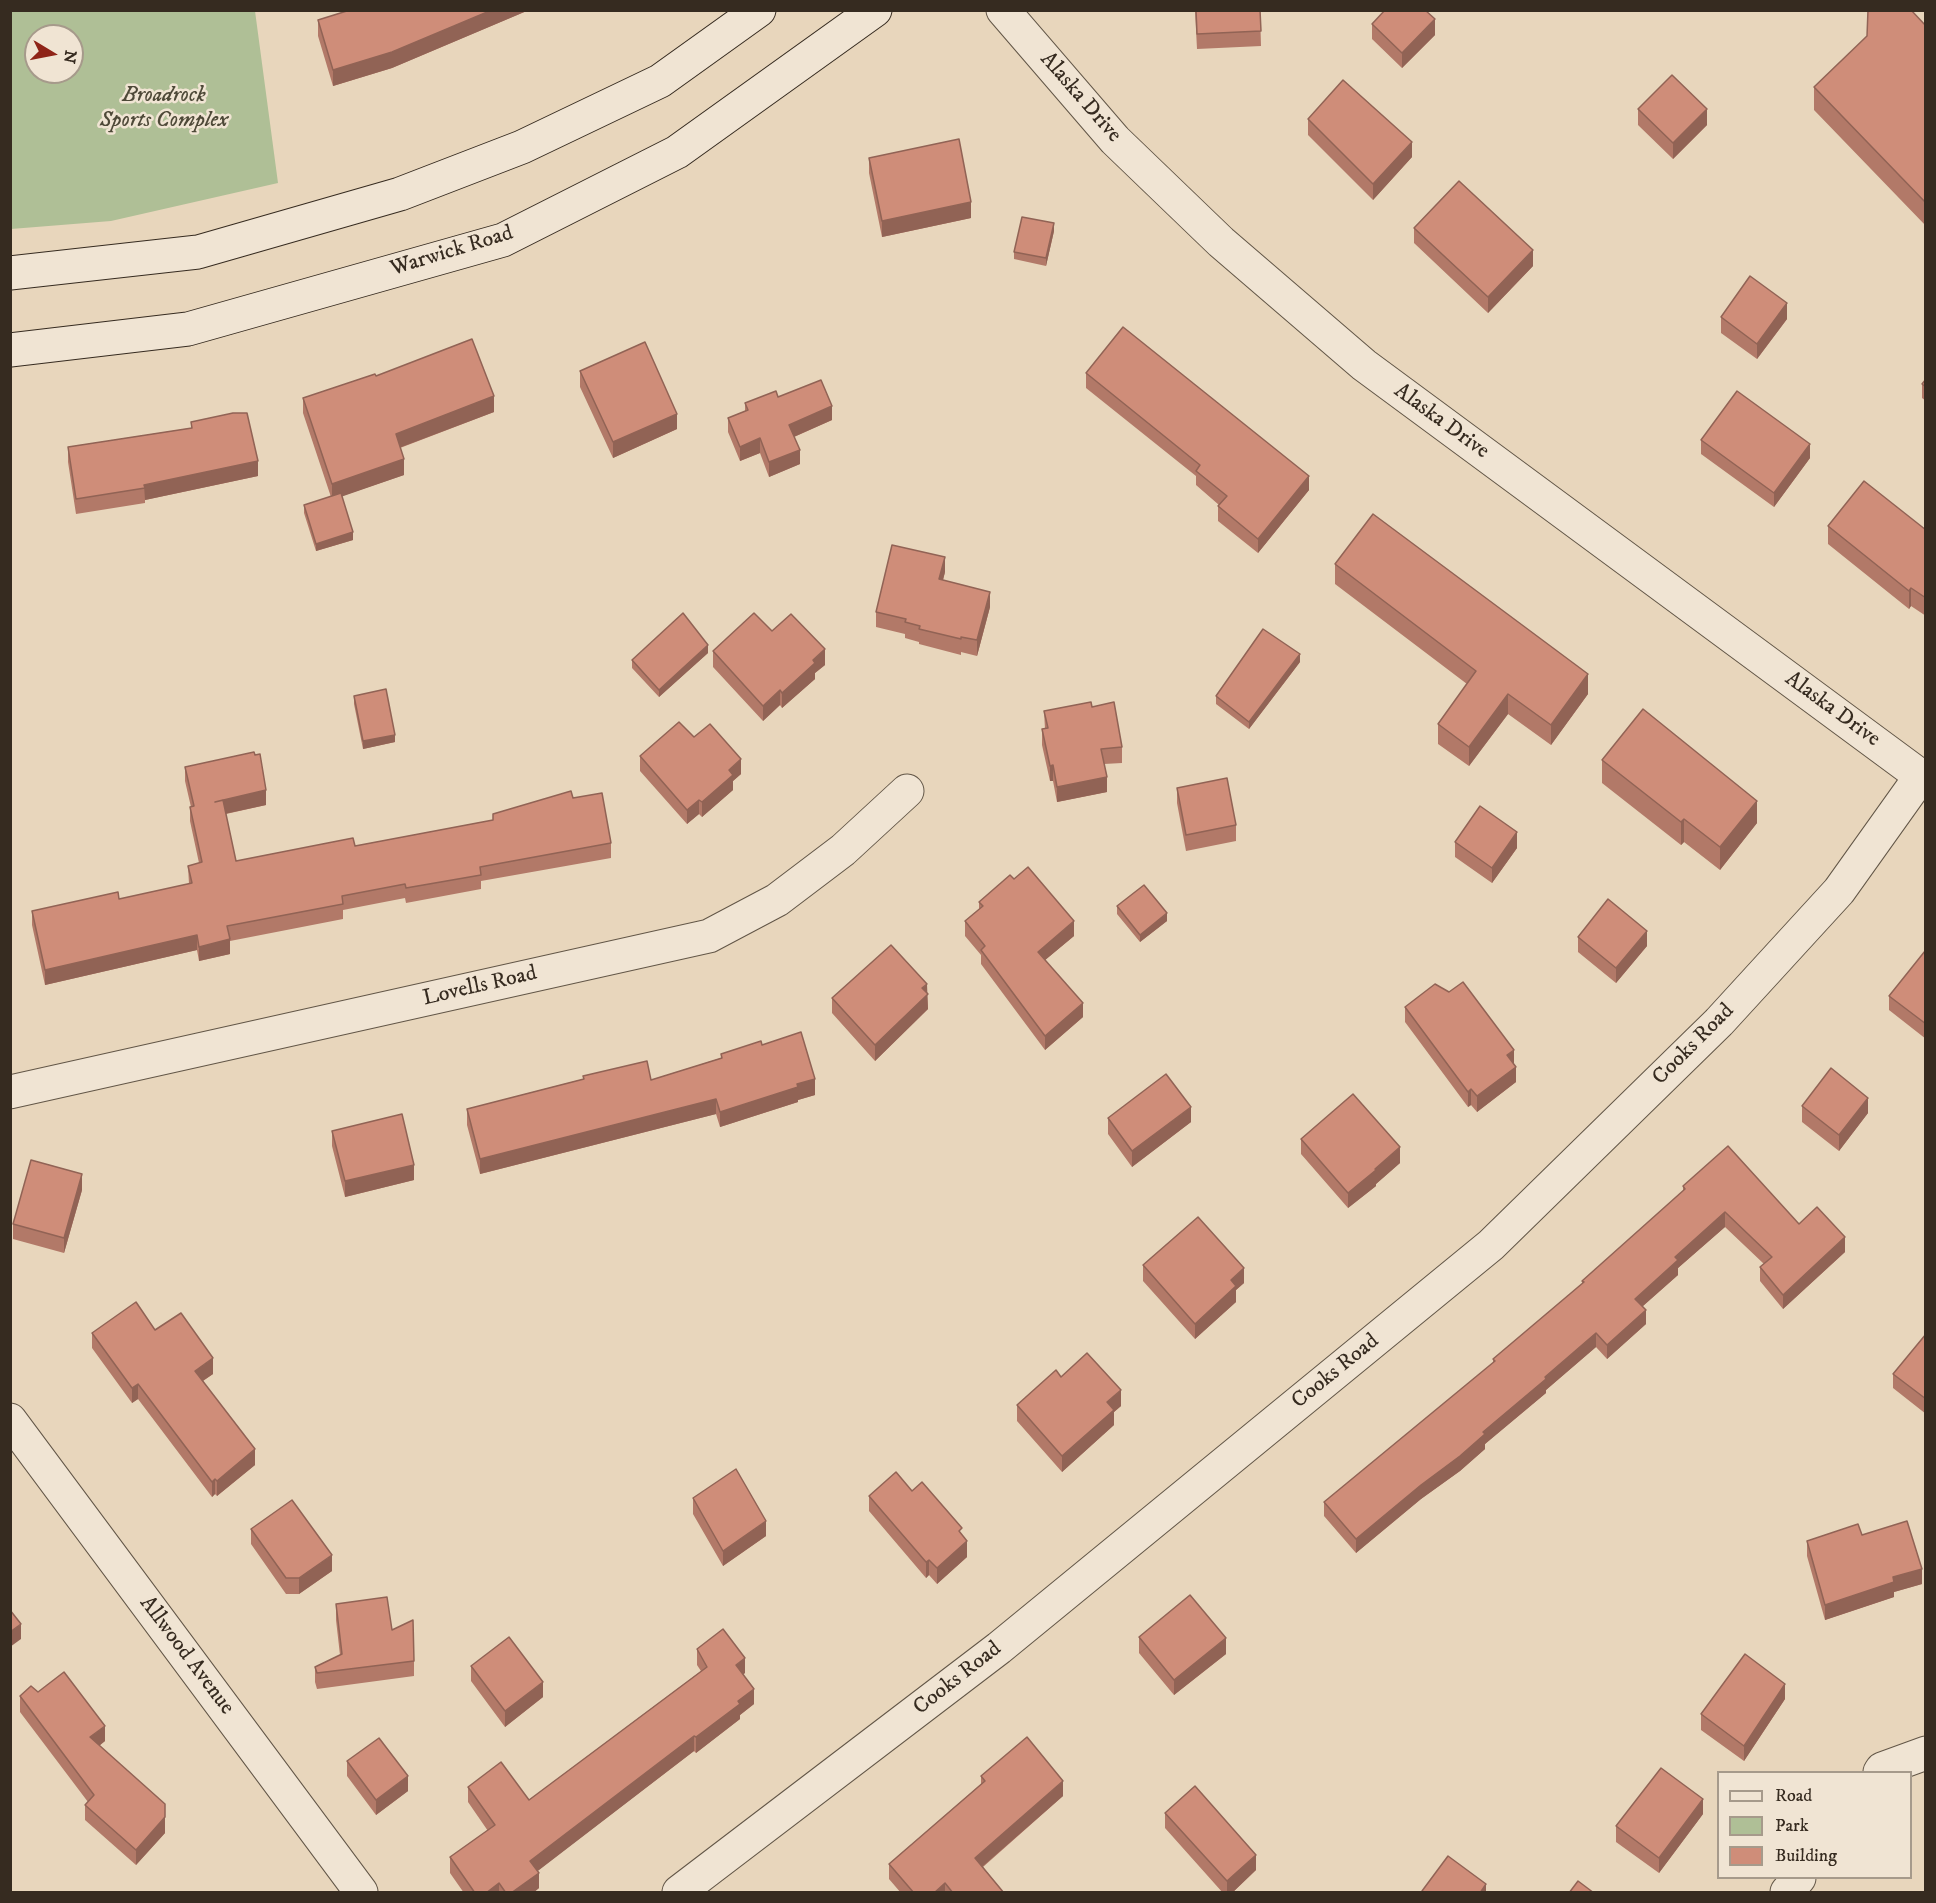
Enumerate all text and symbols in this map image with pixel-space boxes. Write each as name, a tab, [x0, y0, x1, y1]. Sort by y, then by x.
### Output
north arrow	[24, 24, 84, 84]
street label: Alaska Drive	[1034, 47, 1126, 149]
text: N	[59, 49, 81, 65]
park label: Broadrock Sports Complex	[100, 83, 228, 134]
street label: Warwick Road	[387, 221, 517, 283]
street label: Alaska Drive	[1388, 379, 1494, 465]
street label: Alaska Drive	[1779, 667, 1885, 753]
street label: Lovells Road	[420, 961, 540, 1013]
street label: Cooks Road	[1648, 999, 1740, 1091]
street label: Cooks Road	[1287, 1329, 1385, 1415]
street label: Allwood Avenue	[133, 1592, 239, 1720]
street label: Cooks Road	[909, 1636, 1007, 1722]
legend	[1717, 1771, 1912, 1879]
text: Road	[1775, 1785, 1812, 1807]
text: Park	[1775, 1815, 1809, 1837]
text: Building	[1775, 1845, 1837, 1867]

